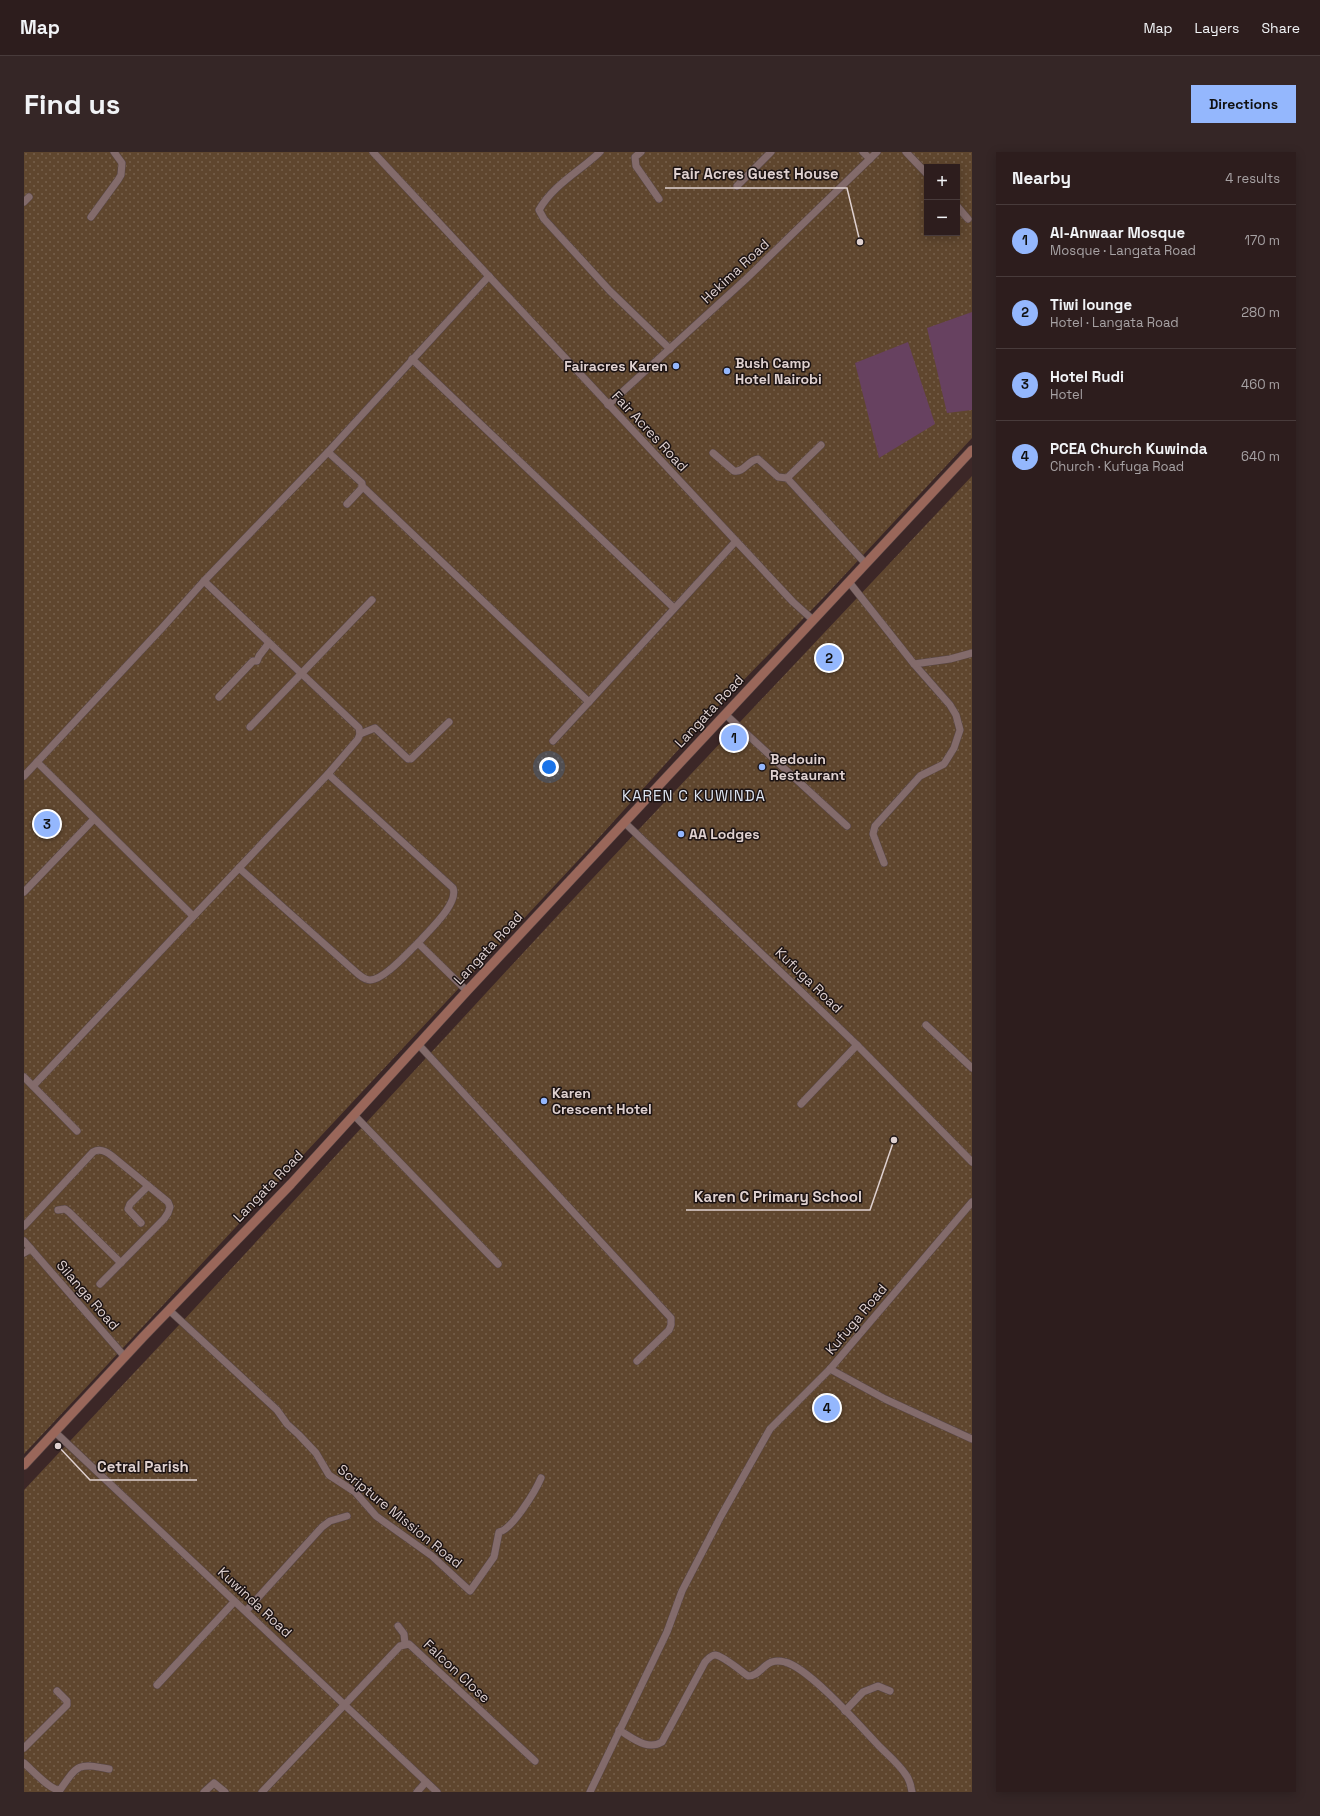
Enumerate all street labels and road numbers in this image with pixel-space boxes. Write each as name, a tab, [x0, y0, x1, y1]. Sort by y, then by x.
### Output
street label: Hekima Road	[697, 235, 773, 307]
street label: Fair Acres Road	[608, 387, 692, 475]
street label: Langata Road	[671, 671, 747, 751]
street label: Langata Road	[450, 908, 526, 988]
street label: Kufuga Road	[772, 943, 846, 1017]
street label: Langata Road	[229, 1146, 307, 1226]
street label: Silanga Road	[53, 1256, 123, 1334]
street label: Kufuga Road	[821, 1280, 891, 1358]
street label: Scripture Mission Road	[334, 1460, 466, 1572]
street label: Kuwinda Road	[214, 1563, 296, 1641]
street label: Falcon Close	[420, 1635, 494, 1707]

